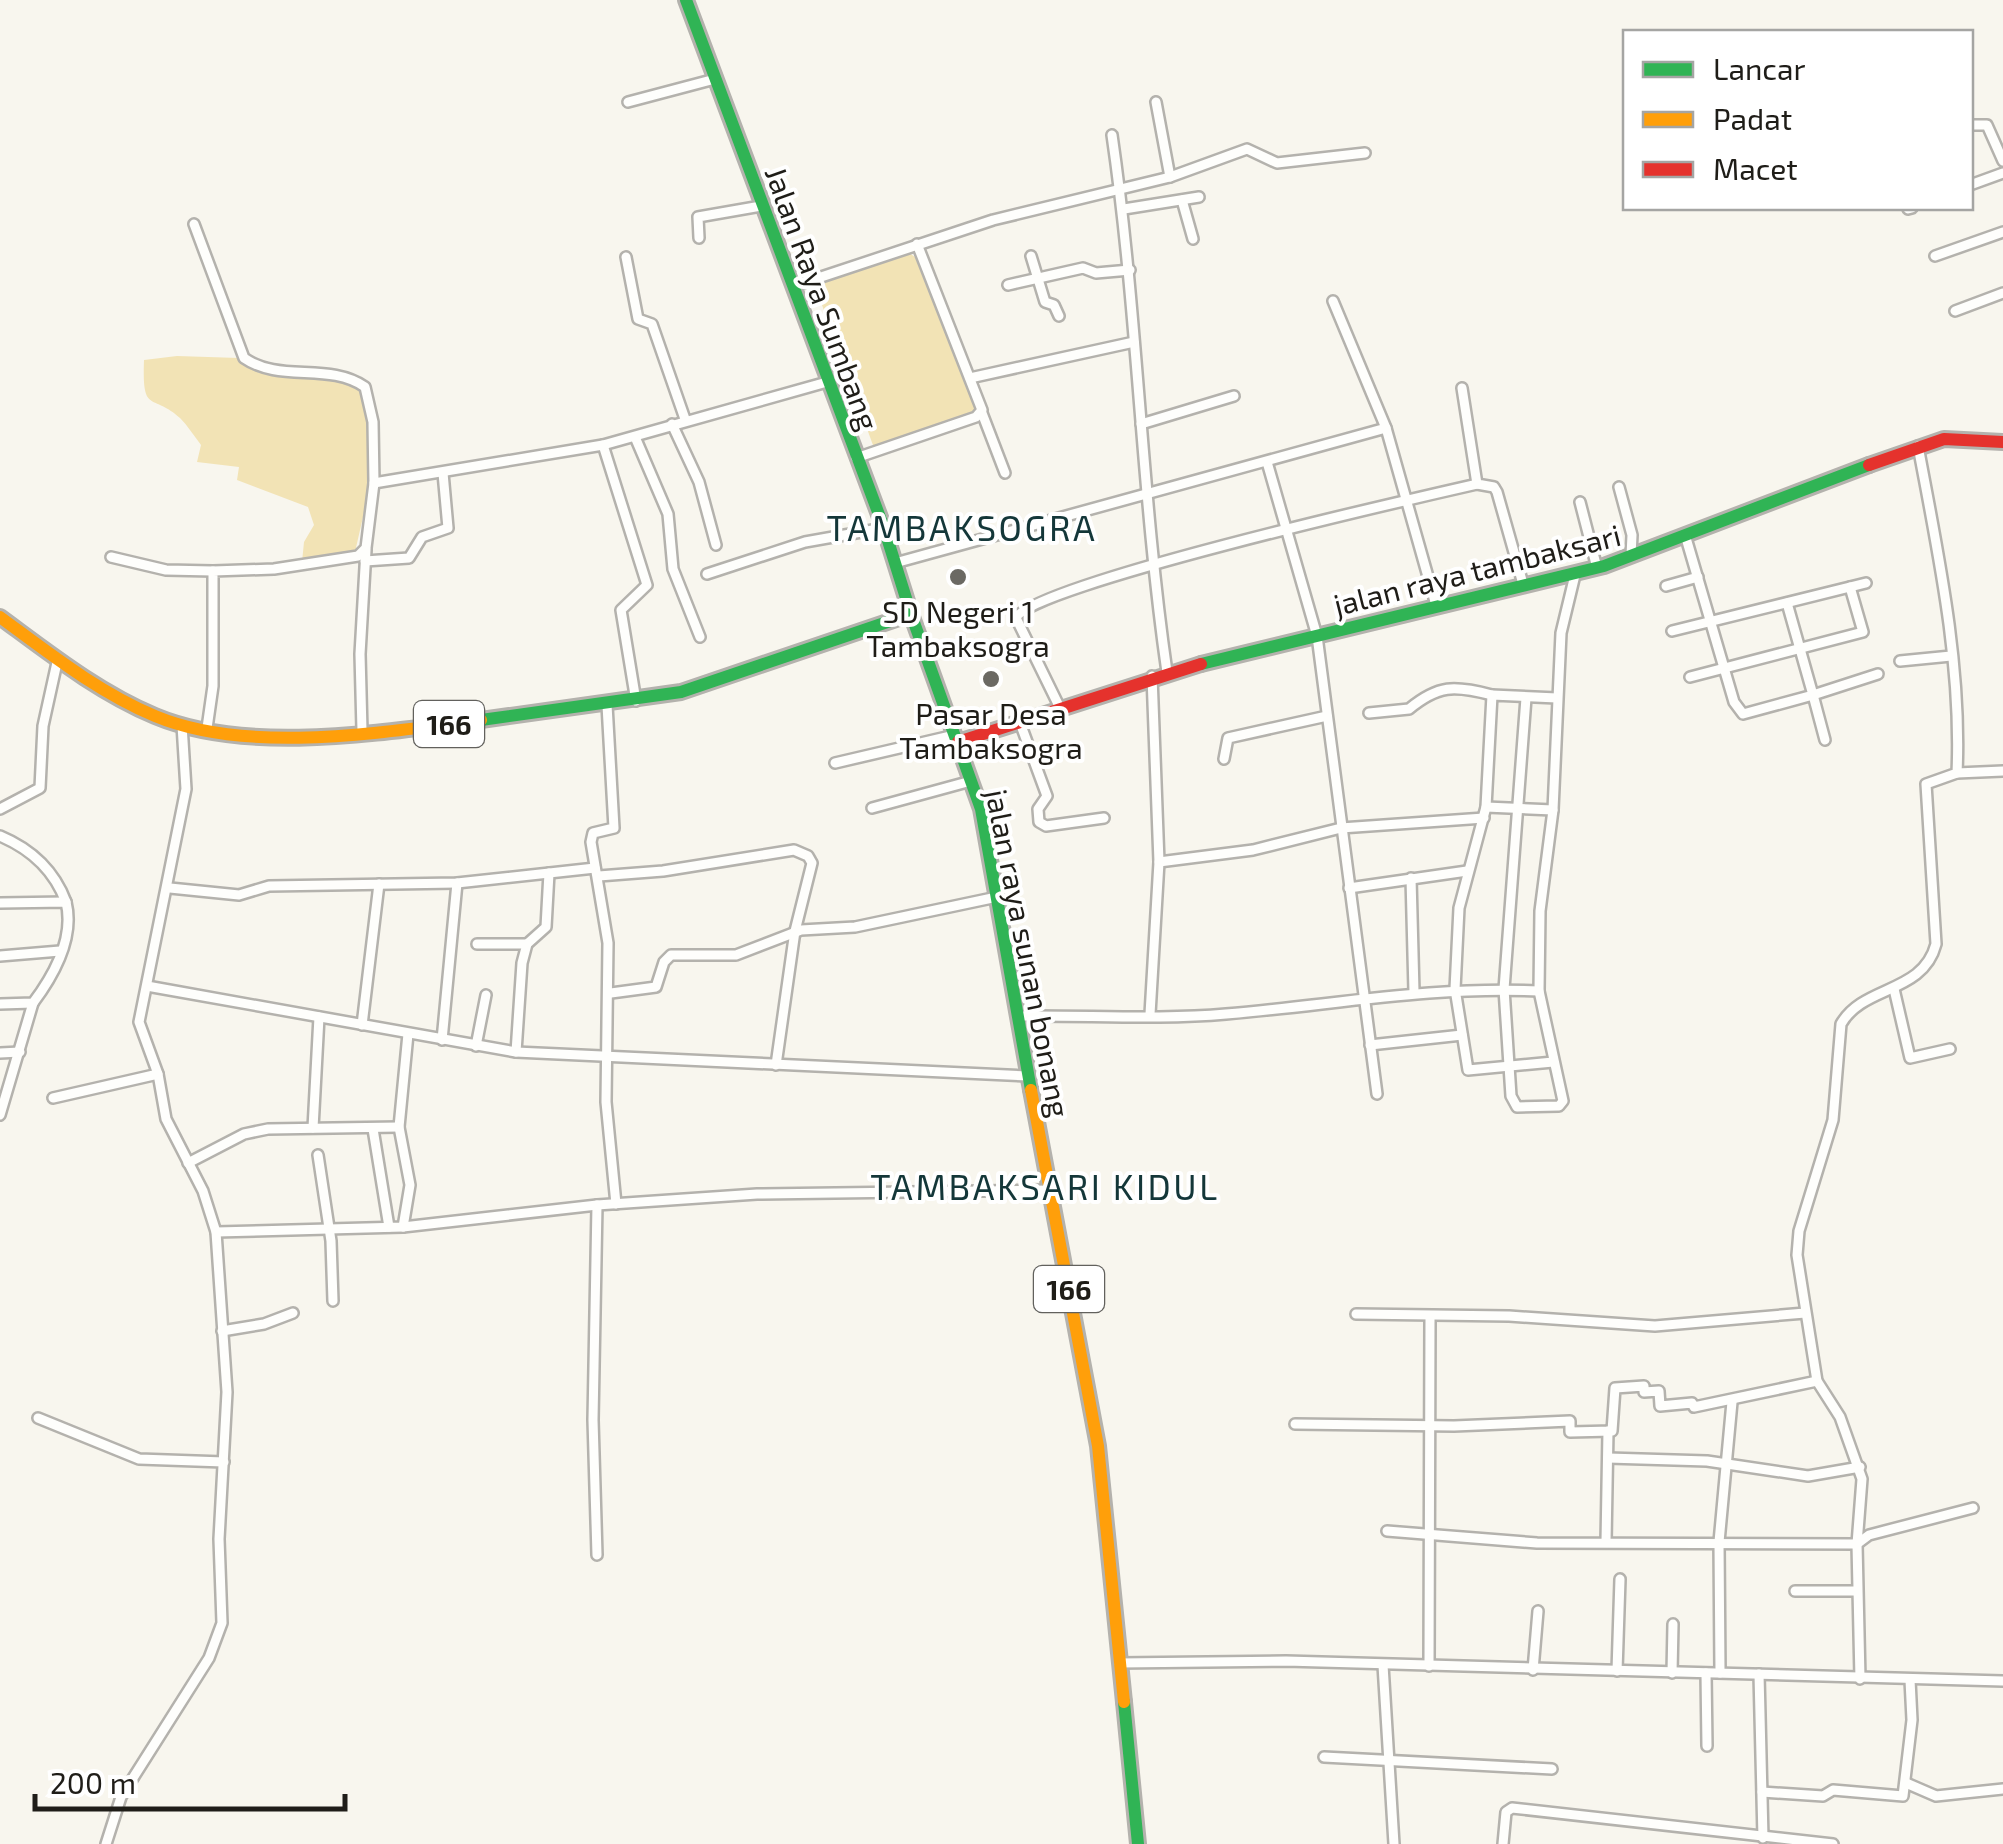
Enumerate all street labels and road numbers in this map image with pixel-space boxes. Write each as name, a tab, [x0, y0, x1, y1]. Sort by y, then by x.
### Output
street label: Jalan Raya Sumbang	[759, 161, 888, 435]
street label: jalan raya tambaksari	[1330, 516, 1624, 622]
road number: 166	[414, 701, 484, 747]
street label: jalan raya sunan bonang	[980, 786, 1079, 1120]
road number: 166	[1034, 1266, 1104, 1312]

